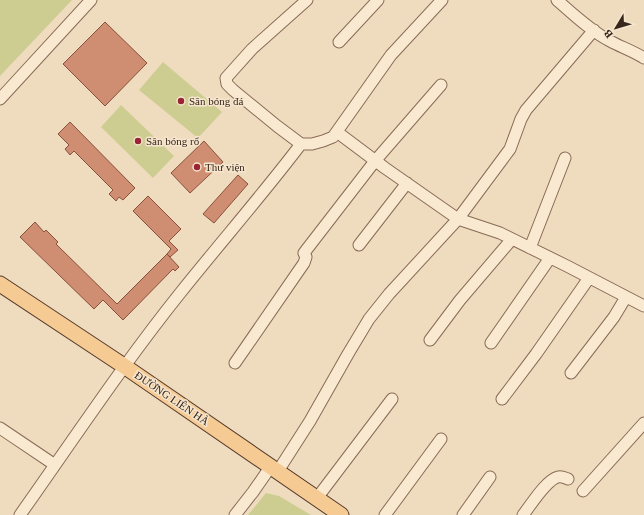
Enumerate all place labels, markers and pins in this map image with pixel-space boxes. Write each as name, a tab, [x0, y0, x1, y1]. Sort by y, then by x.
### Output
place label: Sân bóng đá	[189, 95, 244, 107]
marker: Sân bóng đá	[176, 96, 186, 106]
place label: Sân bóng rổ	[146, 135, 200, 147]
marker: Sân bóng rổ	[133, 136, 143, 146]
place label: Thư viện	[205, 161, 245, 173]
marker: Thư viện	[192, 162, 202, 172]

